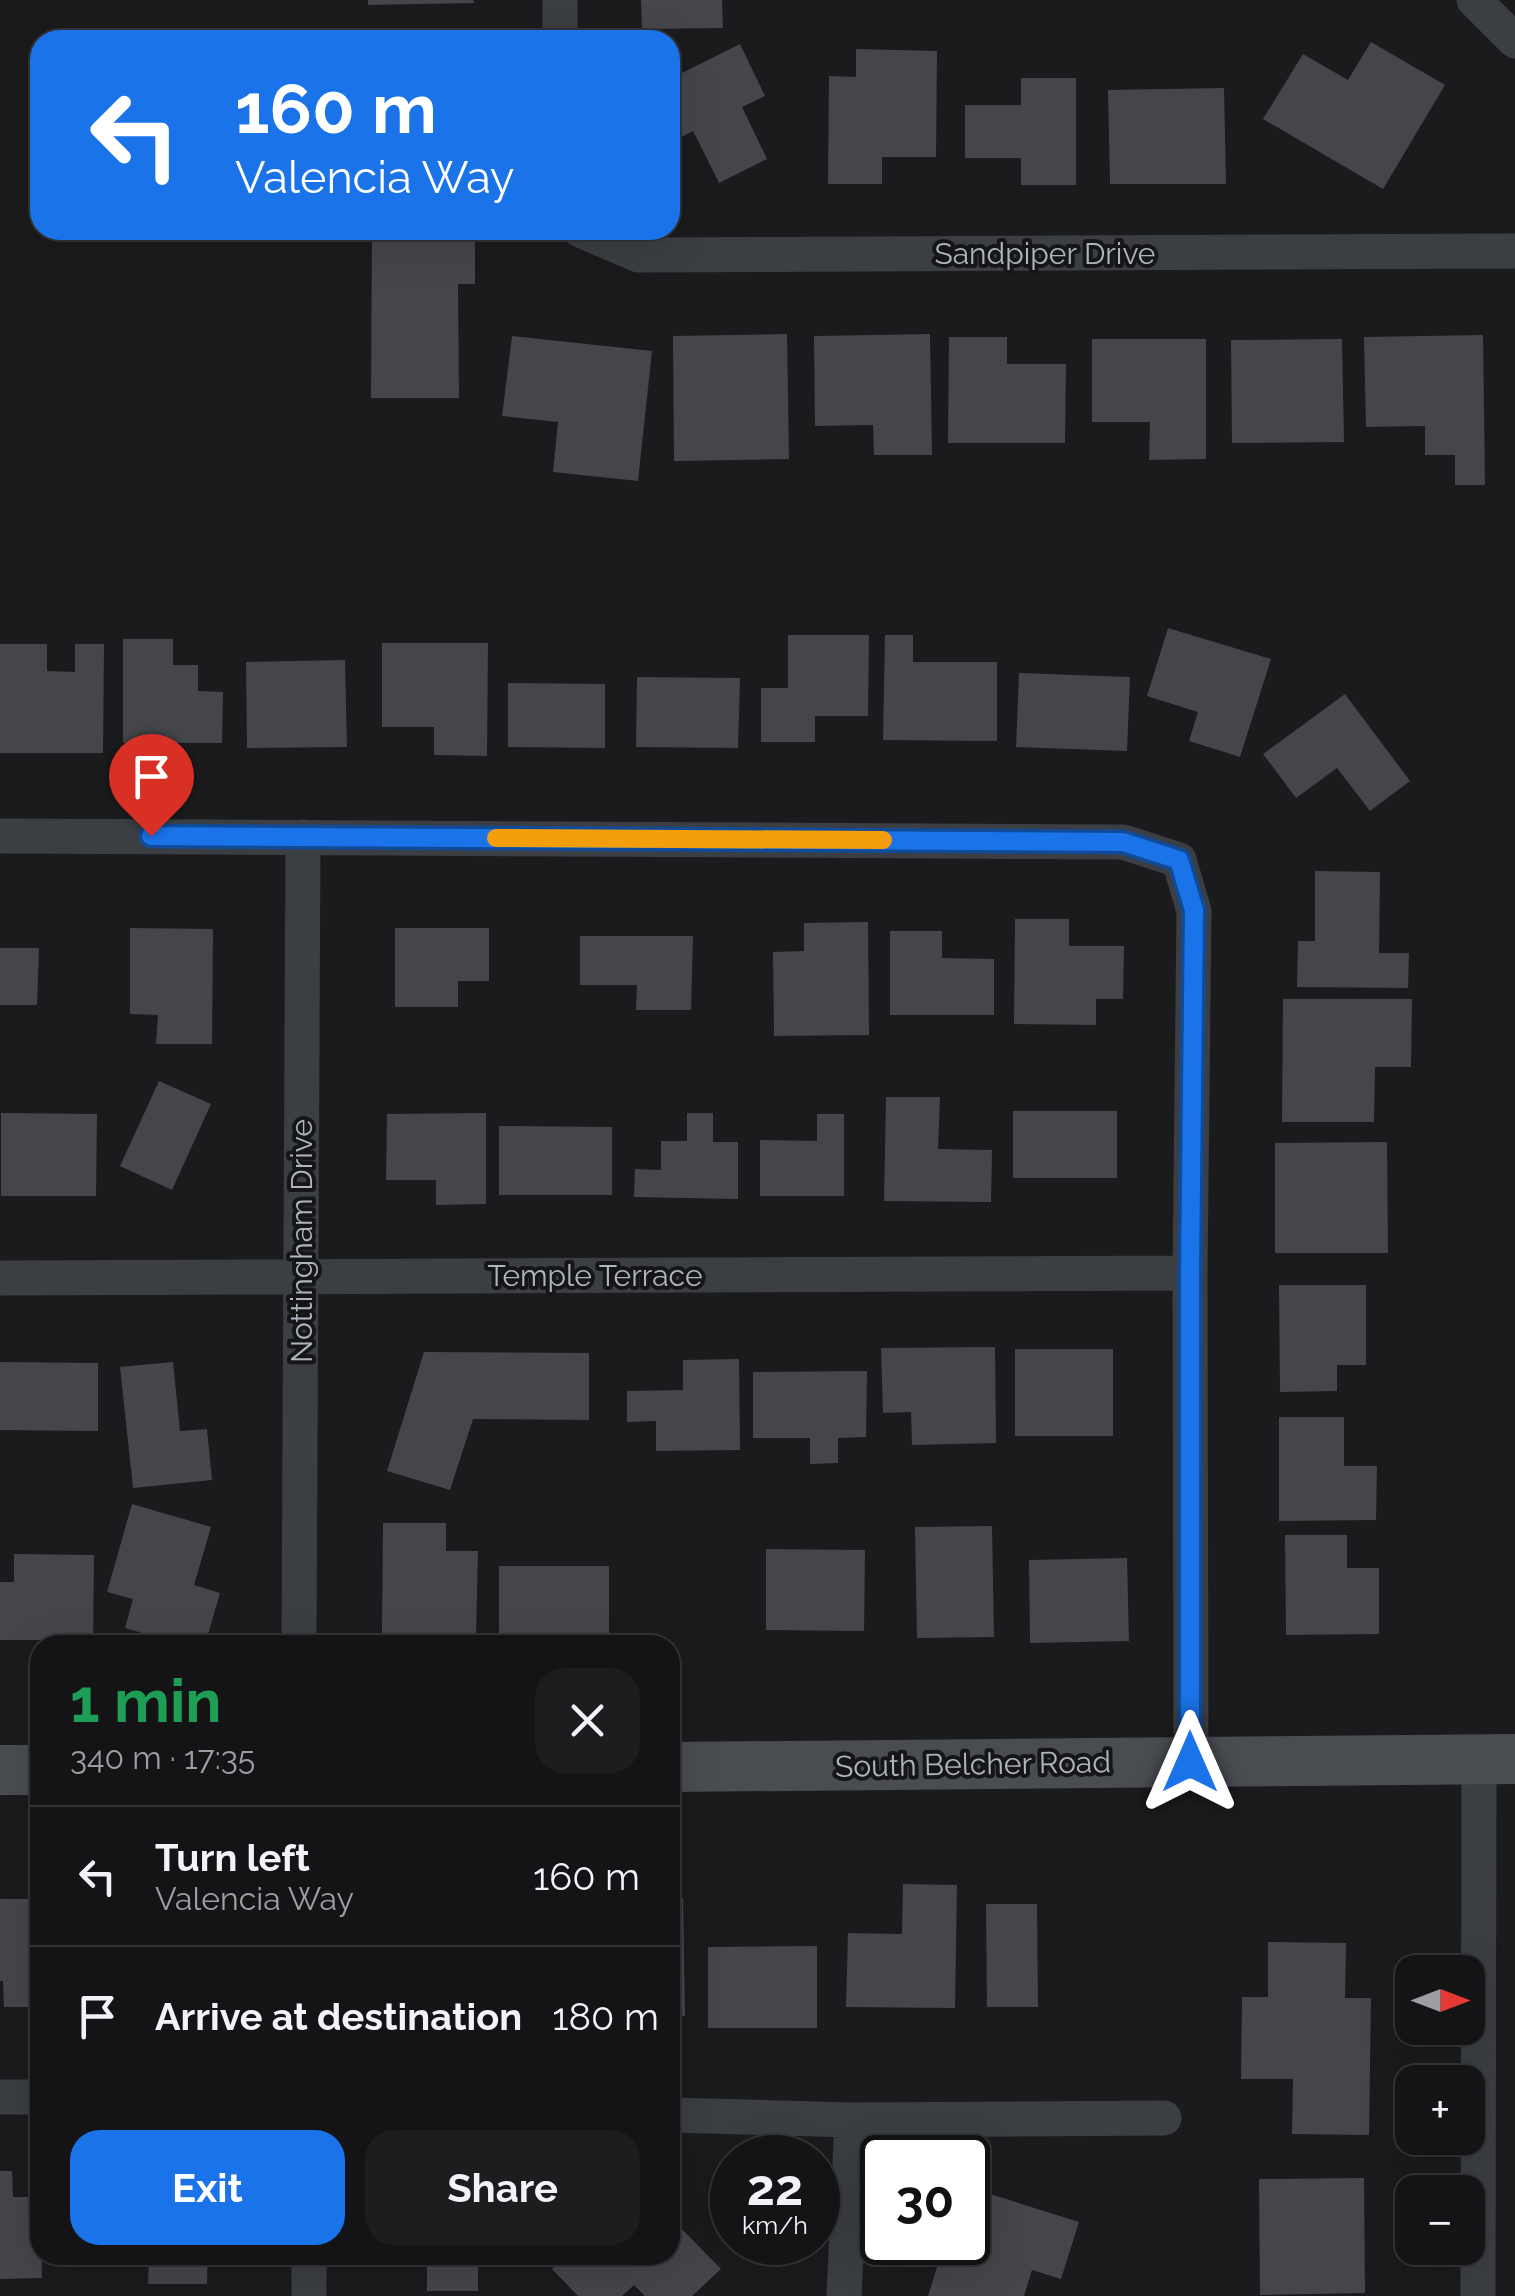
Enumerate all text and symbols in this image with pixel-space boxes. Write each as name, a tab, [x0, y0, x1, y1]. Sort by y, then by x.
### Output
text: 160 m	[235, 67, 437, 149]
icon: left	[70, 70, 200, 200]
text: Valencia Way	[235, 151, 514, 204]
street label: Sandpiper Drive	[935, 236, 1155, 271]
pin	[109, 734, 194, 837]
icon: arrive	[124, 749, 179, 804]
street label: Nottingham Drive	[284, 1119, 319, 1363]
street label: Temple Terrace	[487, 1258, 703, 1293]
text: 1 min	[70, 1666, 221, 1736]
button: close	[535, 1668, 640, 1773]
position arrow	[1138, 1710, 1242, 1814]
text: 340 m · 17:35	[70, 1739, 255, 1776]
street label: South Belcher Road	[835, 1744, 1111, 1784]
text: Turn left	[155, 1835, 310, 1880]
icon: left	[70, 1849, 125, 1904]
text: 160 m	[533, 1854, 640, 1899]
text: Valencia Way	[155, 1880, 354, 1917]
north arrow	[1395, 1955, 1485, 2045]
map controls	[1395, 1955, 1485, 2265]
icon: arrive	[70, 1989, 125, 2044]
text: Arrive at destination	[155, 1994, 522, 2039]
text: 180 m	[552, 1994, 659, 2039]
button: +	[1395, 2065, 1485, 2155]
button: Exit	[70, 2130, 345, 2245]
button: Share	[365, 2130, 640, 2245]
speed limit sign: 30	[860, 2135, 990, 2265]
text: 22	[747, 2158, 803, 2217]
button: −	[1395, 2175, 1485, 2265]
text: km/h	[742, 2210, 808, 2240]

